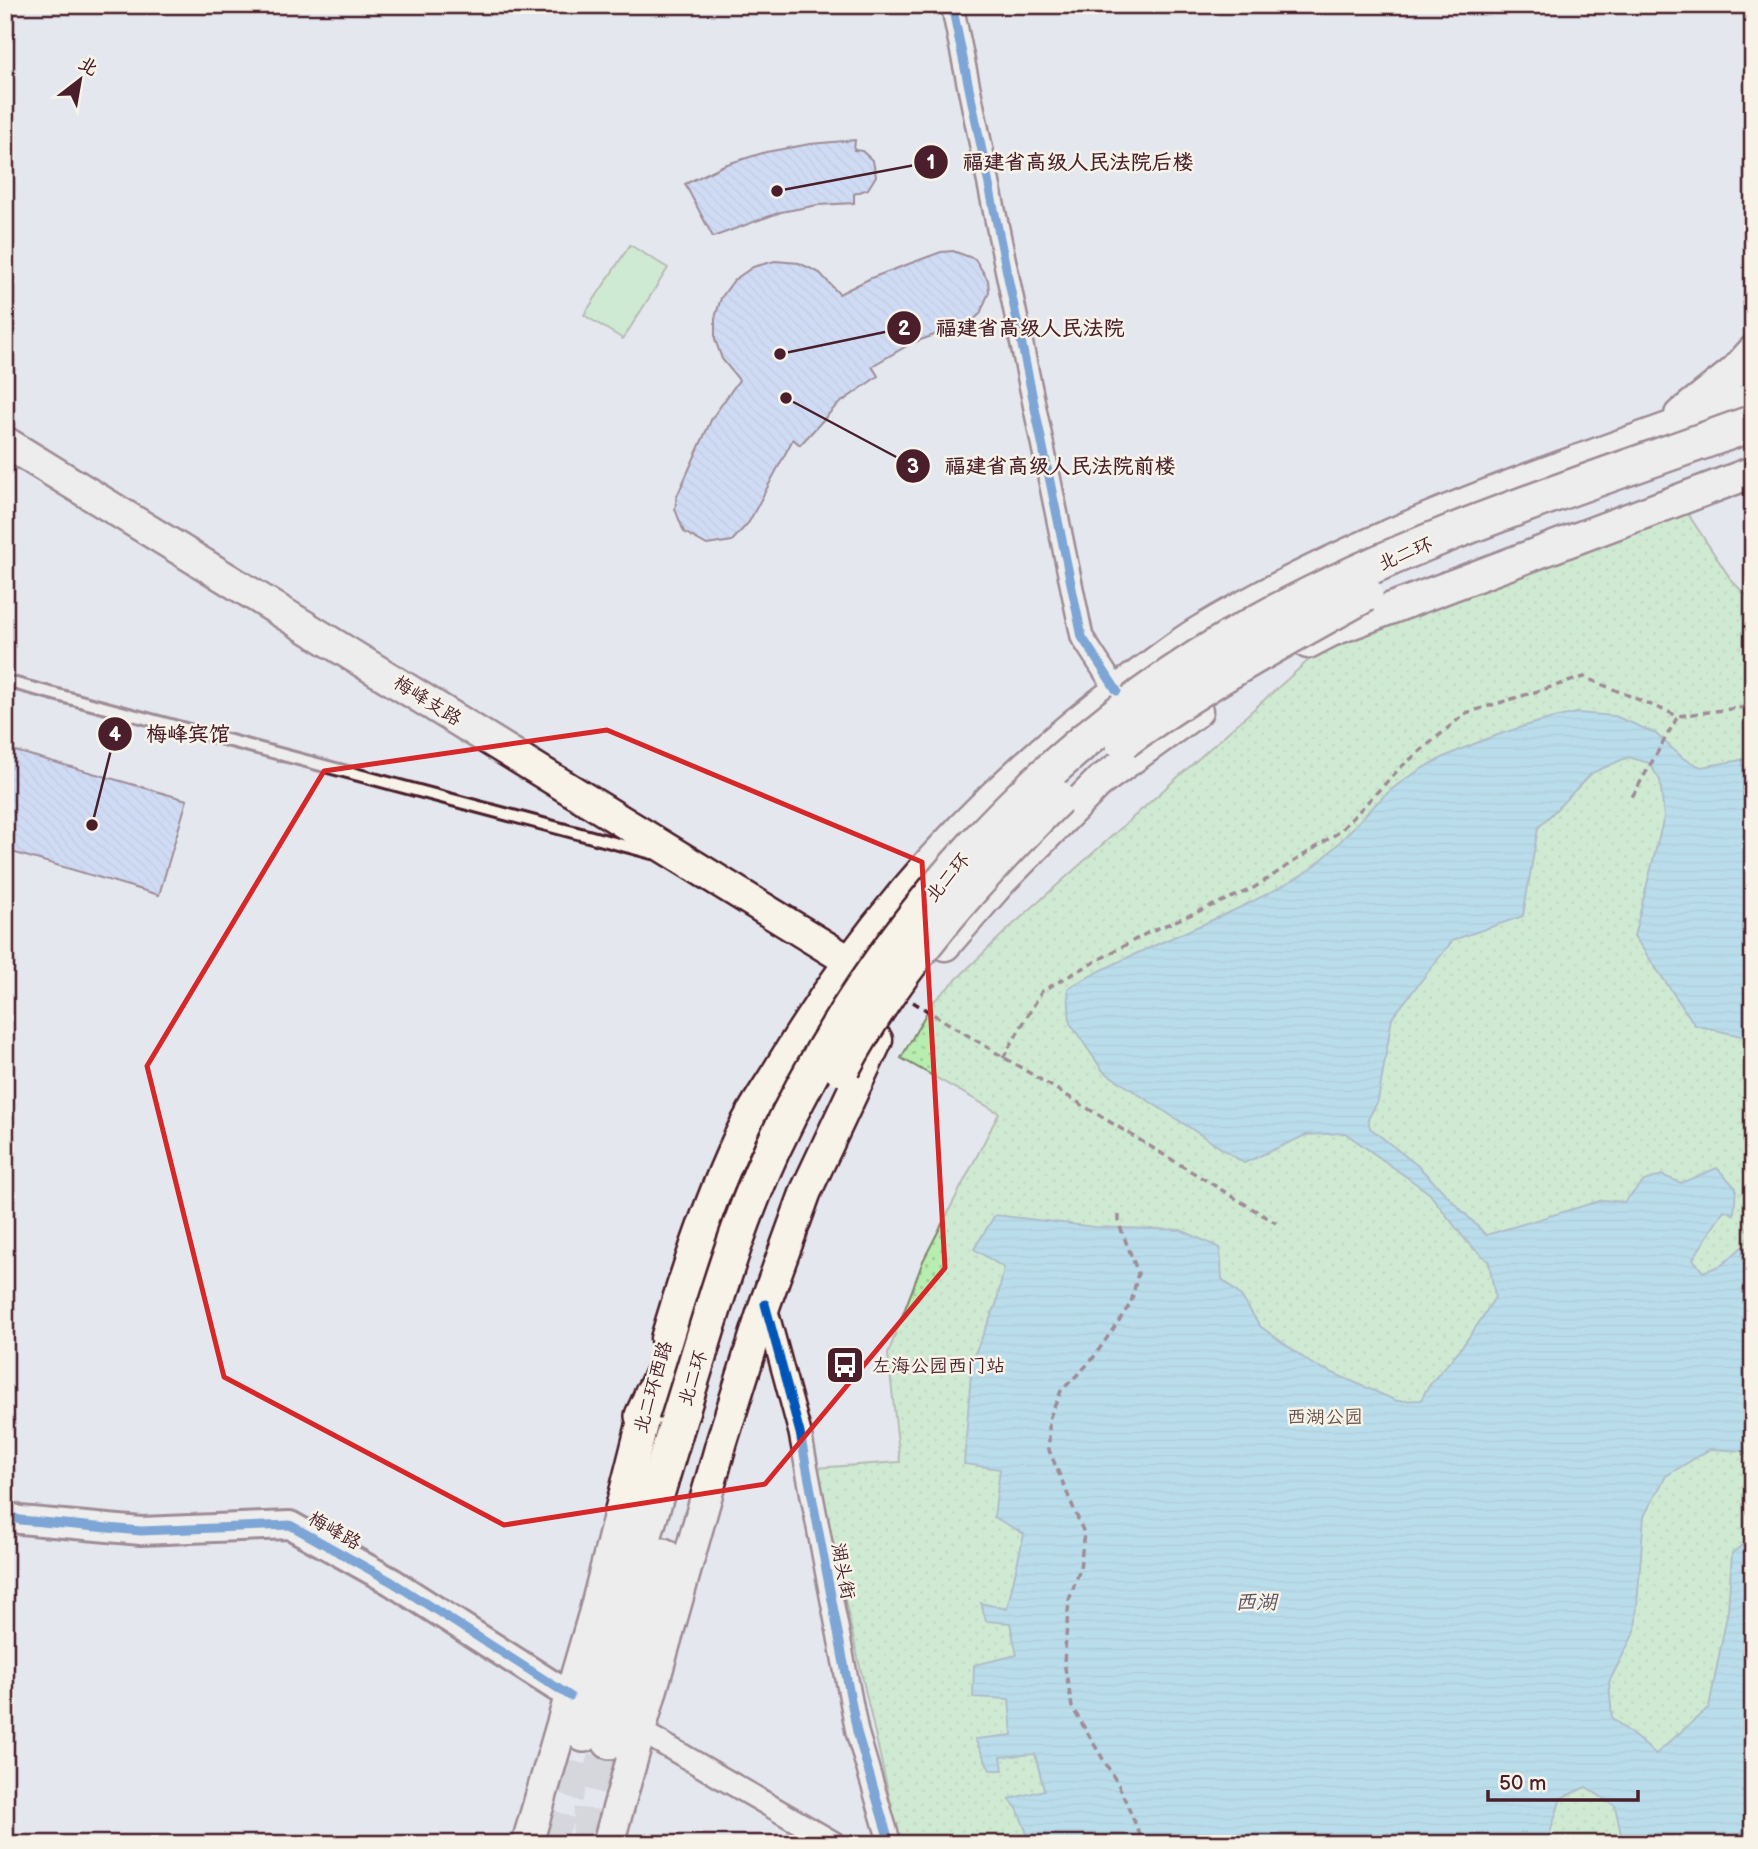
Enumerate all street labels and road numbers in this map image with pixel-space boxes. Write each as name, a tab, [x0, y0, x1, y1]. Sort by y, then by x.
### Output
street label: 北二环	[1375, 533, 1436, 576]
street label: 梅峰支路	[389, 671, 466, 731]
street label: 北二环	[921, 849, 975, 907]
street label: 北二环西路	[629, 1339, 678, 1436]
street label: 北二环	[674, 1348, 713, 1409]
street label: 梅峰路	[304, 1507, 365, 1555]
street label: 湖头街	[826, 1541, 859, 1601]

